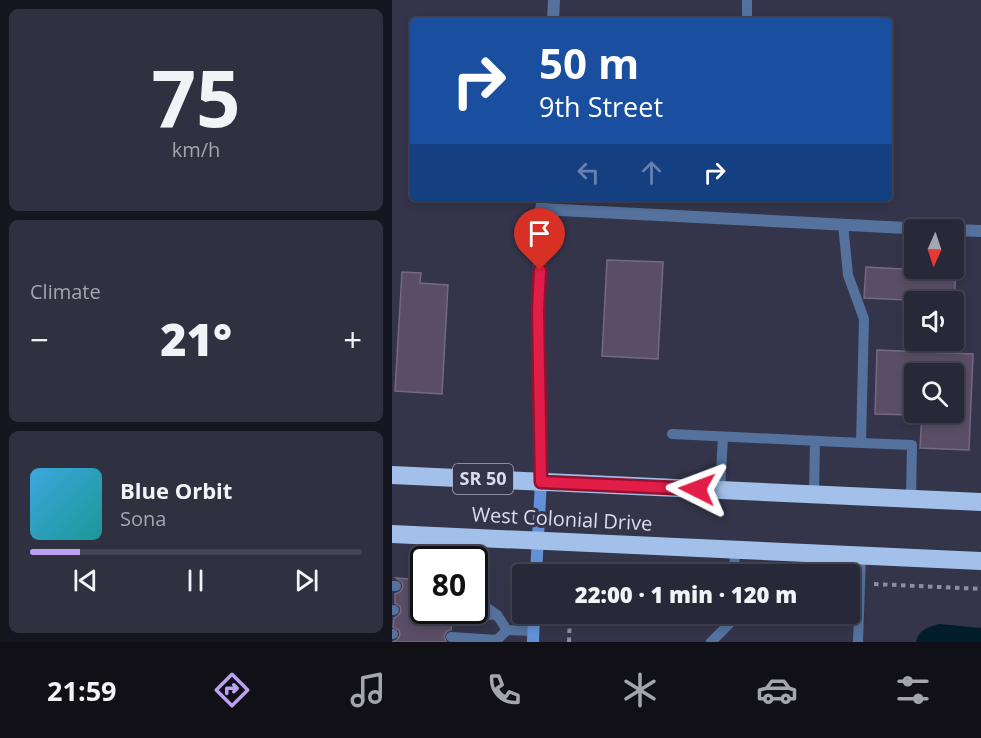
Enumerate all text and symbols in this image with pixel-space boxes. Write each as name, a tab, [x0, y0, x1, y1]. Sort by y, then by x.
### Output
text: 50 m	[539, 34, 639, 91]
icon: right	[440, 42, 518, 120]
text: 75	[151, 44, 241, 150]
text: 9th Street	[539, 88, 663, 125]
text: km/h	[172, 136, 220, 163]
icon: left	[572, 156, 605, 189]
icon: ahead	[635, 156, 668, 189]
icon: right	[698, 156, 731, 189]
pin	[514, 208, 565, 270]
icon: arrive	[523, 217, 556, 250]
north arrow	[904, 219, 964, 279]
map controls	[904, 219, 964, 423]
text: Climate	[30, 278, 101, 305]
button: sound	[904, 291, 964, 351]
text: 21°	[160, 308, 232, 369]
text: −	[30, 317, 49, 362]
text: +	[343, 317, 362, 362]
button: search	[904, 363, 964, 423]
position arrow	[665, 457, 729, 521]
road number: SR 50	[453, 464, 513, 494]
text: Blue Orbit	[120, 475, 232, 505]
street label: West Colonial Drive	[471, 500, 653, 537]
text: Sona	[120, 505, 166, 532]
speed limit sign: 80	[410, 546, 488, 624]
icon: previous	[69, 564, 102, 597]
icon: pause	[179, 564, 212, 597]
icon: next	[290, 564, 323, 597]
text: 22:00 · 1 min · 120 m	[575, 579, 797, 609]
icon: directions	[211, 669, 253, 711]
icon: music	[347, 669, 389, 711]
icon: phone	[483, 669, 525, 711]
icon: climate	[619, 669, 661, 711]
icon: car	[756, 669, 798, 711]
icon: filters	[892, 669, 934, 711]
text: 21:59	[47, 672, 117, 709]

